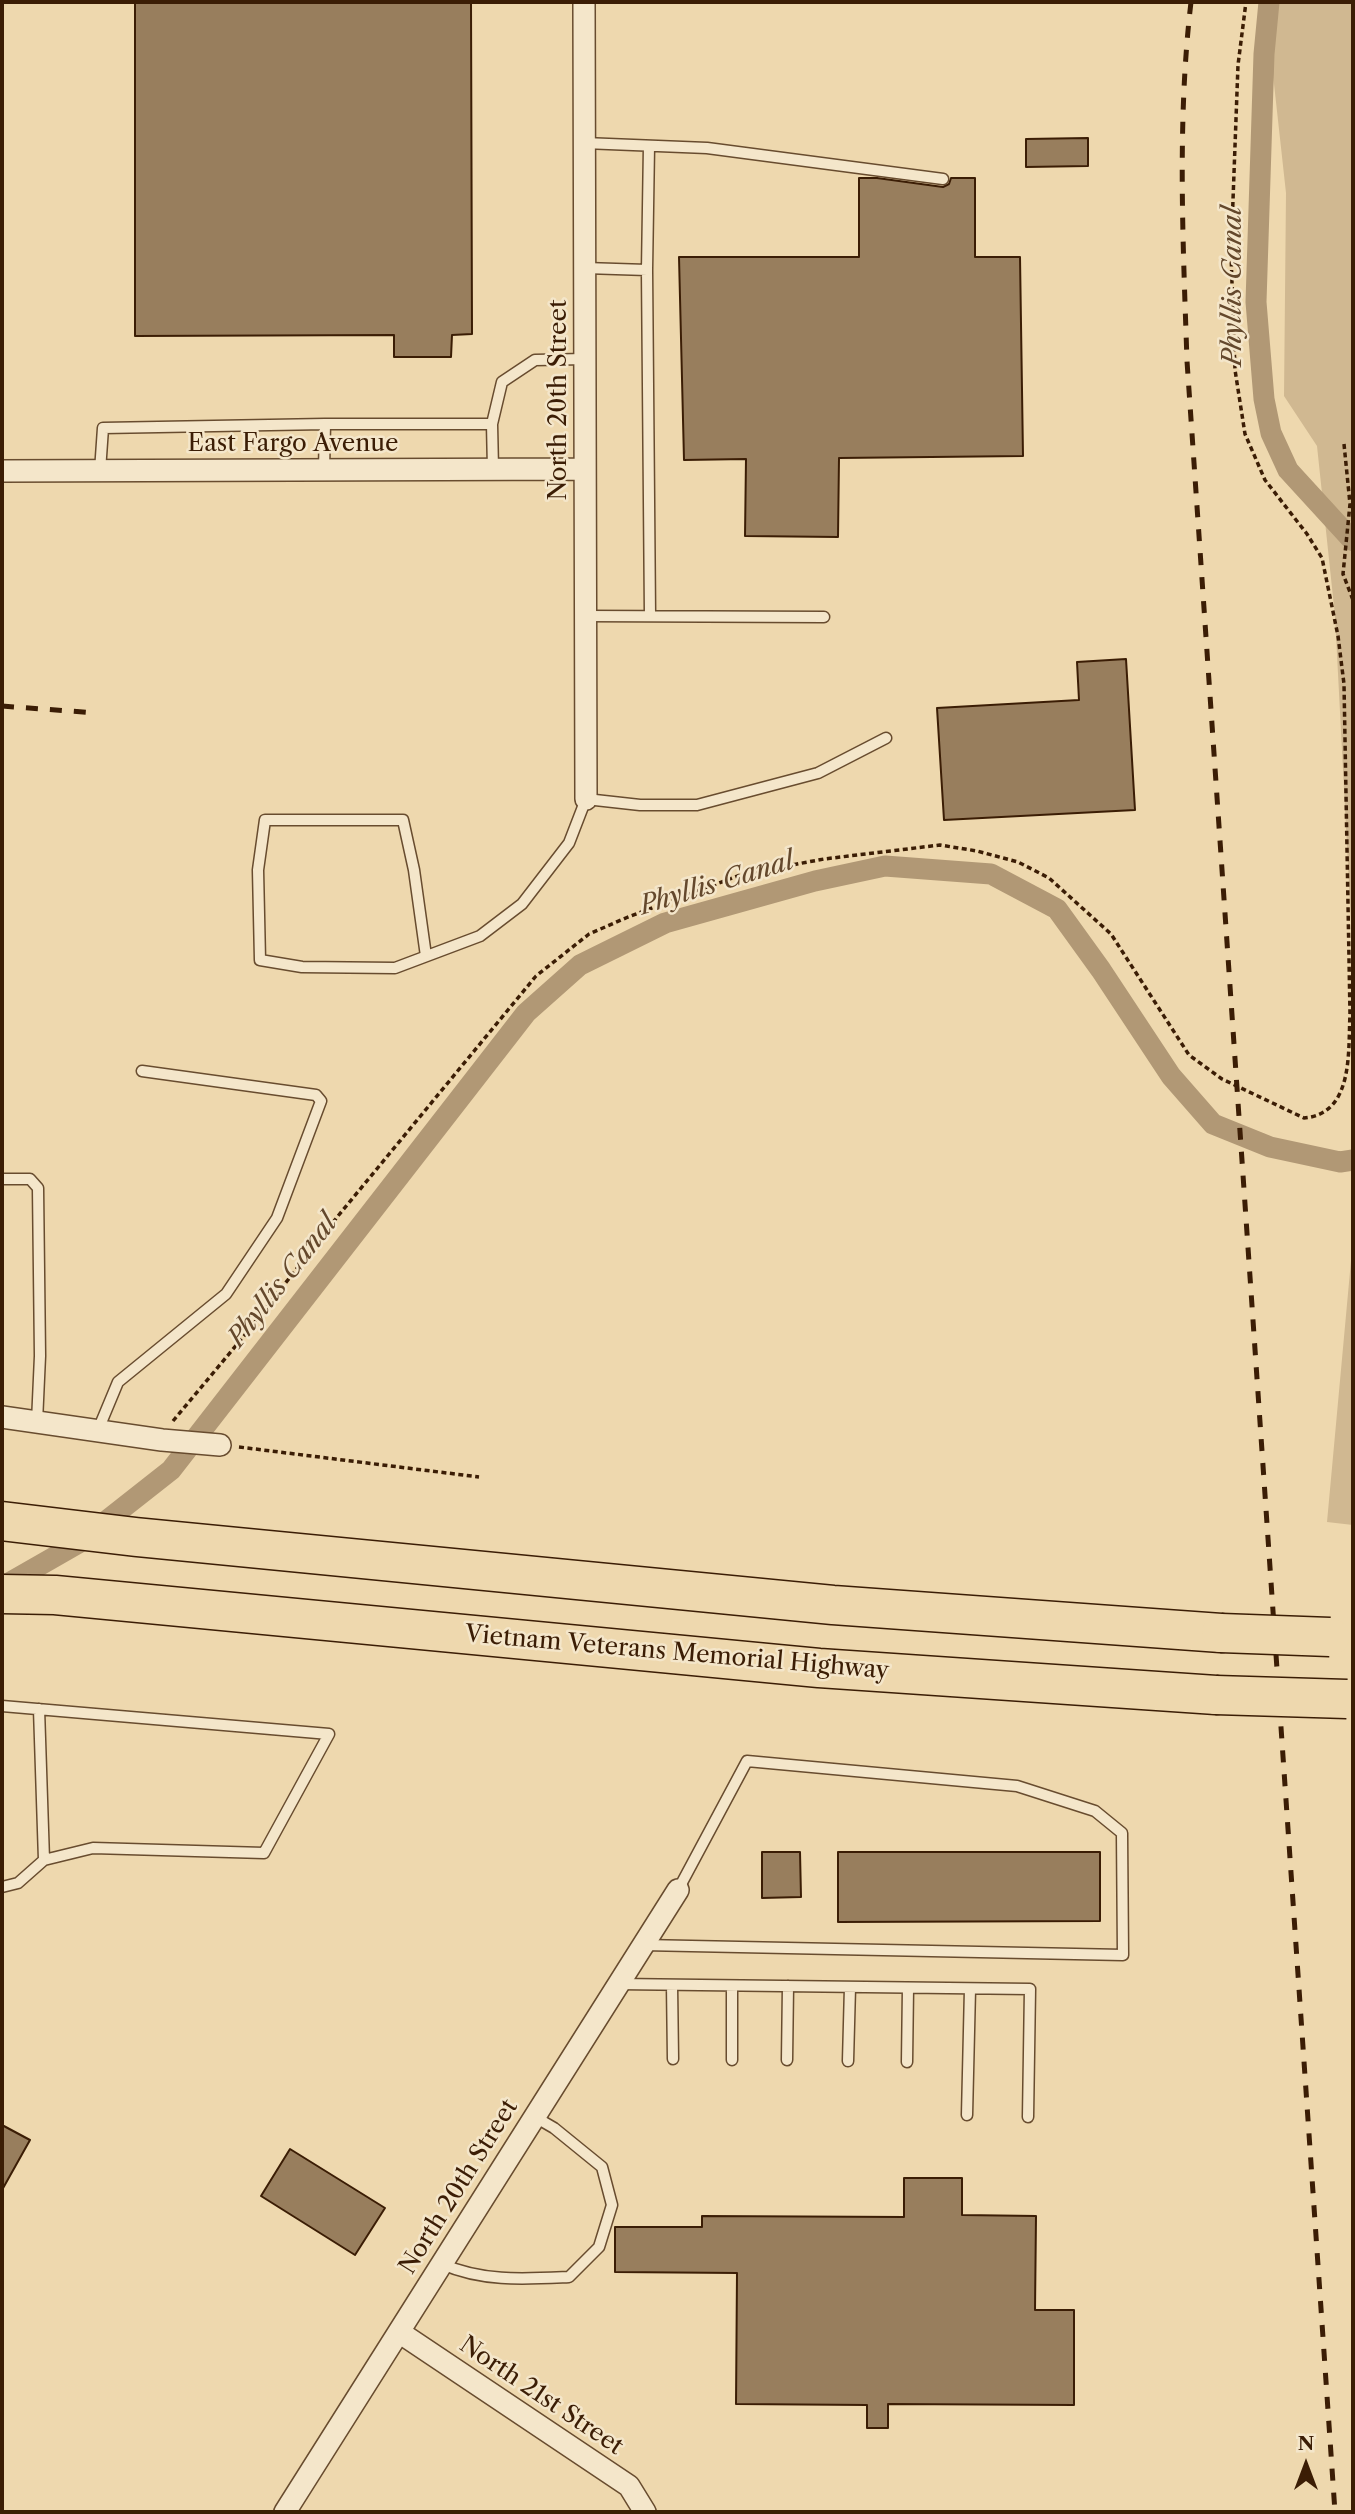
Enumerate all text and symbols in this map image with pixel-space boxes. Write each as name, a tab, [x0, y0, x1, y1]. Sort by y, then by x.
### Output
water label: Phyllis Canal	[1217, 206, 1249, 366]
street label: North 20th Street	[545, 300, 573, 500]
street label: East Fargo Avenue	[188, 430, 398, 458]
water label: Phyllis Canal	[636, 846, 798, 922]
water label: Phyllis Canal	[221, 1208, 345, 1354]
street label: Vietnam Veterans Memorial Highway	[464, 1620, 890, 1686]
street label: North 20th Street	[394, 2094, 524, 2280]
street label: North 21st Street	[454, 2331, 628, 2461]
north arrow	[1271, 2430, 1341, 2500]
text: N	[1298, 2432, 1314, 2455]

